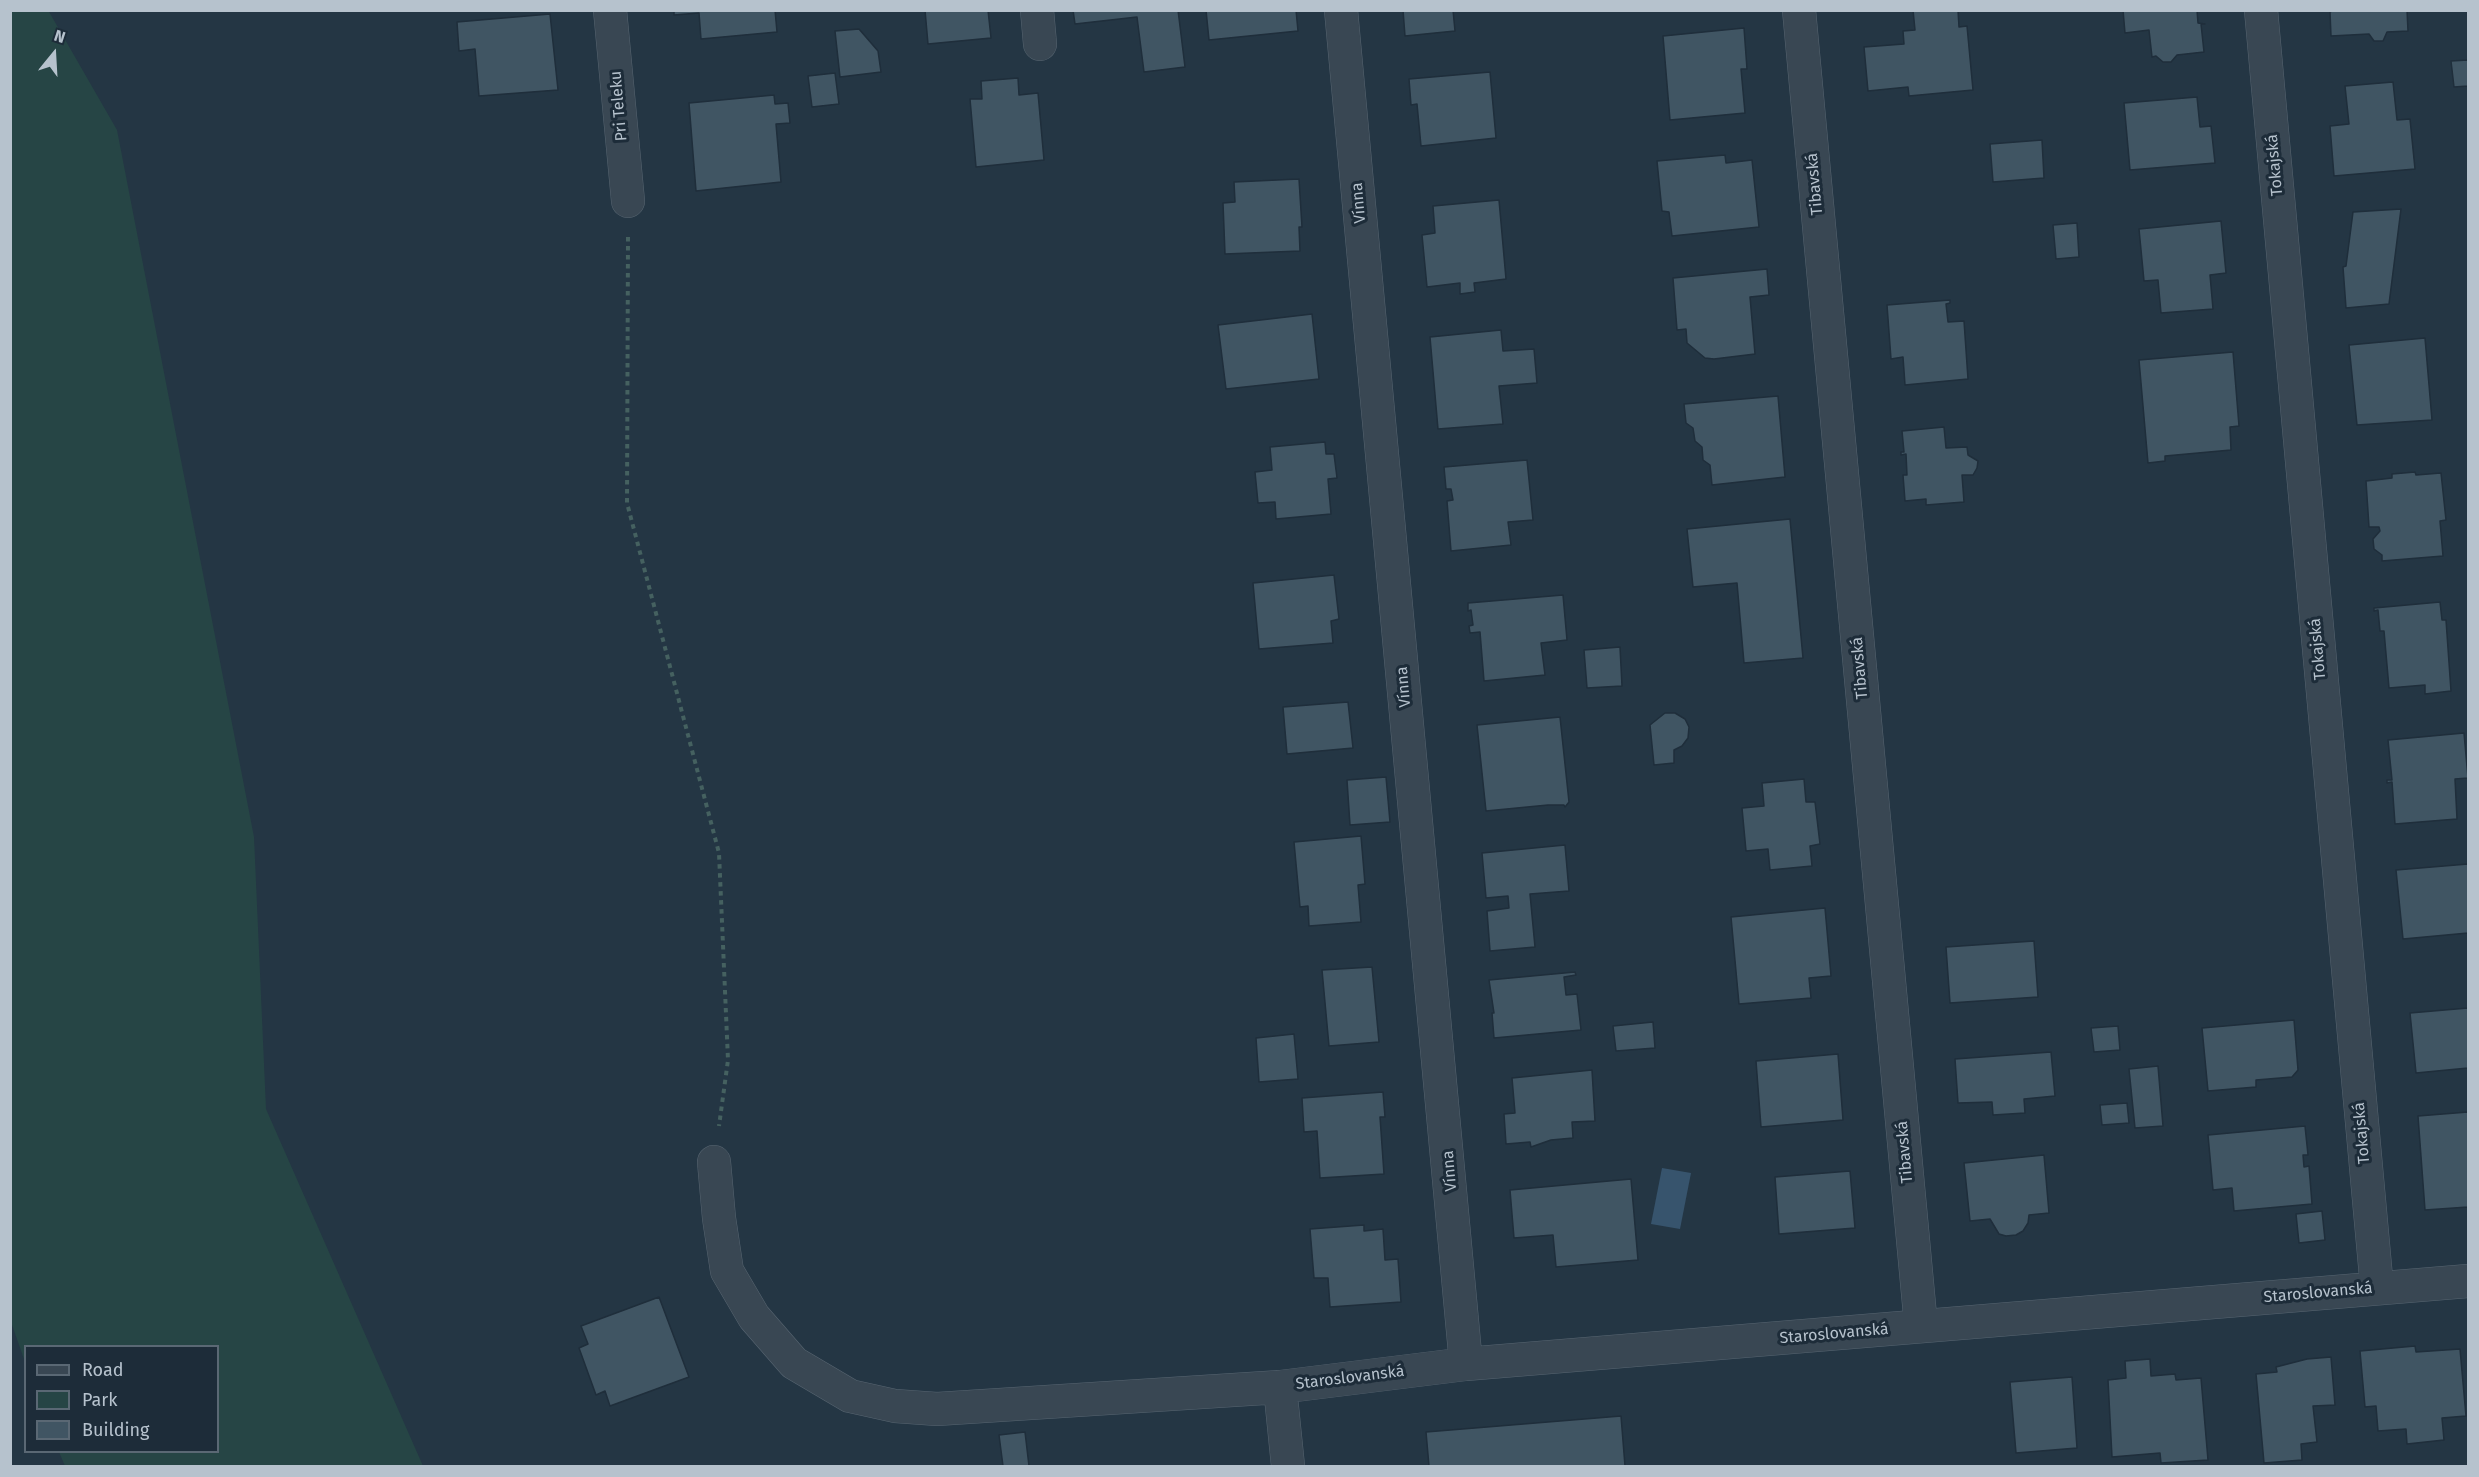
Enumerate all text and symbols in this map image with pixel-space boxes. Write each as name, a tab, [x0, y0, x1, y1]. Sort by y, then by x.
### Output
north arrow	[24, 24, 84, 84]
text: N	[52, 26, 68, 47]
street label: Pri Teleku	[606, 70, 632, 142]
street label: Tokajská	[2263, 133, 2287, 197]
street label: Tibavská	[1803, 152, 1827, 216]
street label: Vínna	[1348, 182, 1370, 224]
street label: Tokajská	[2306, 617, 2330, 681]
street label: Tibavská	[1848, 636, 1872, 700]
street label: Vínna	[1393, 666, 1415, 708]
street label: Tokajská	[2350, 1101, 2374, 1165]
street label: Tibavská	[1893, 1120, 1917, 1184]
street label: Vínna	[1439, 1150, 1461, 1192]
street label: Staroslovanská	[2263, 1279, 2373, 1307]
street label: Staroslovanská	[1779, 1320, 1889, 1348]
legend	[24, 1345, 219, 1453]
text: Road	[82, 1359, 124, 1381]
street label: Staroslovanská	[1295, 1362, 1405, 1394]
text: Park	[82, 1389, 117, 1411]
text: Building	[82, 1419, 149, 1441]

